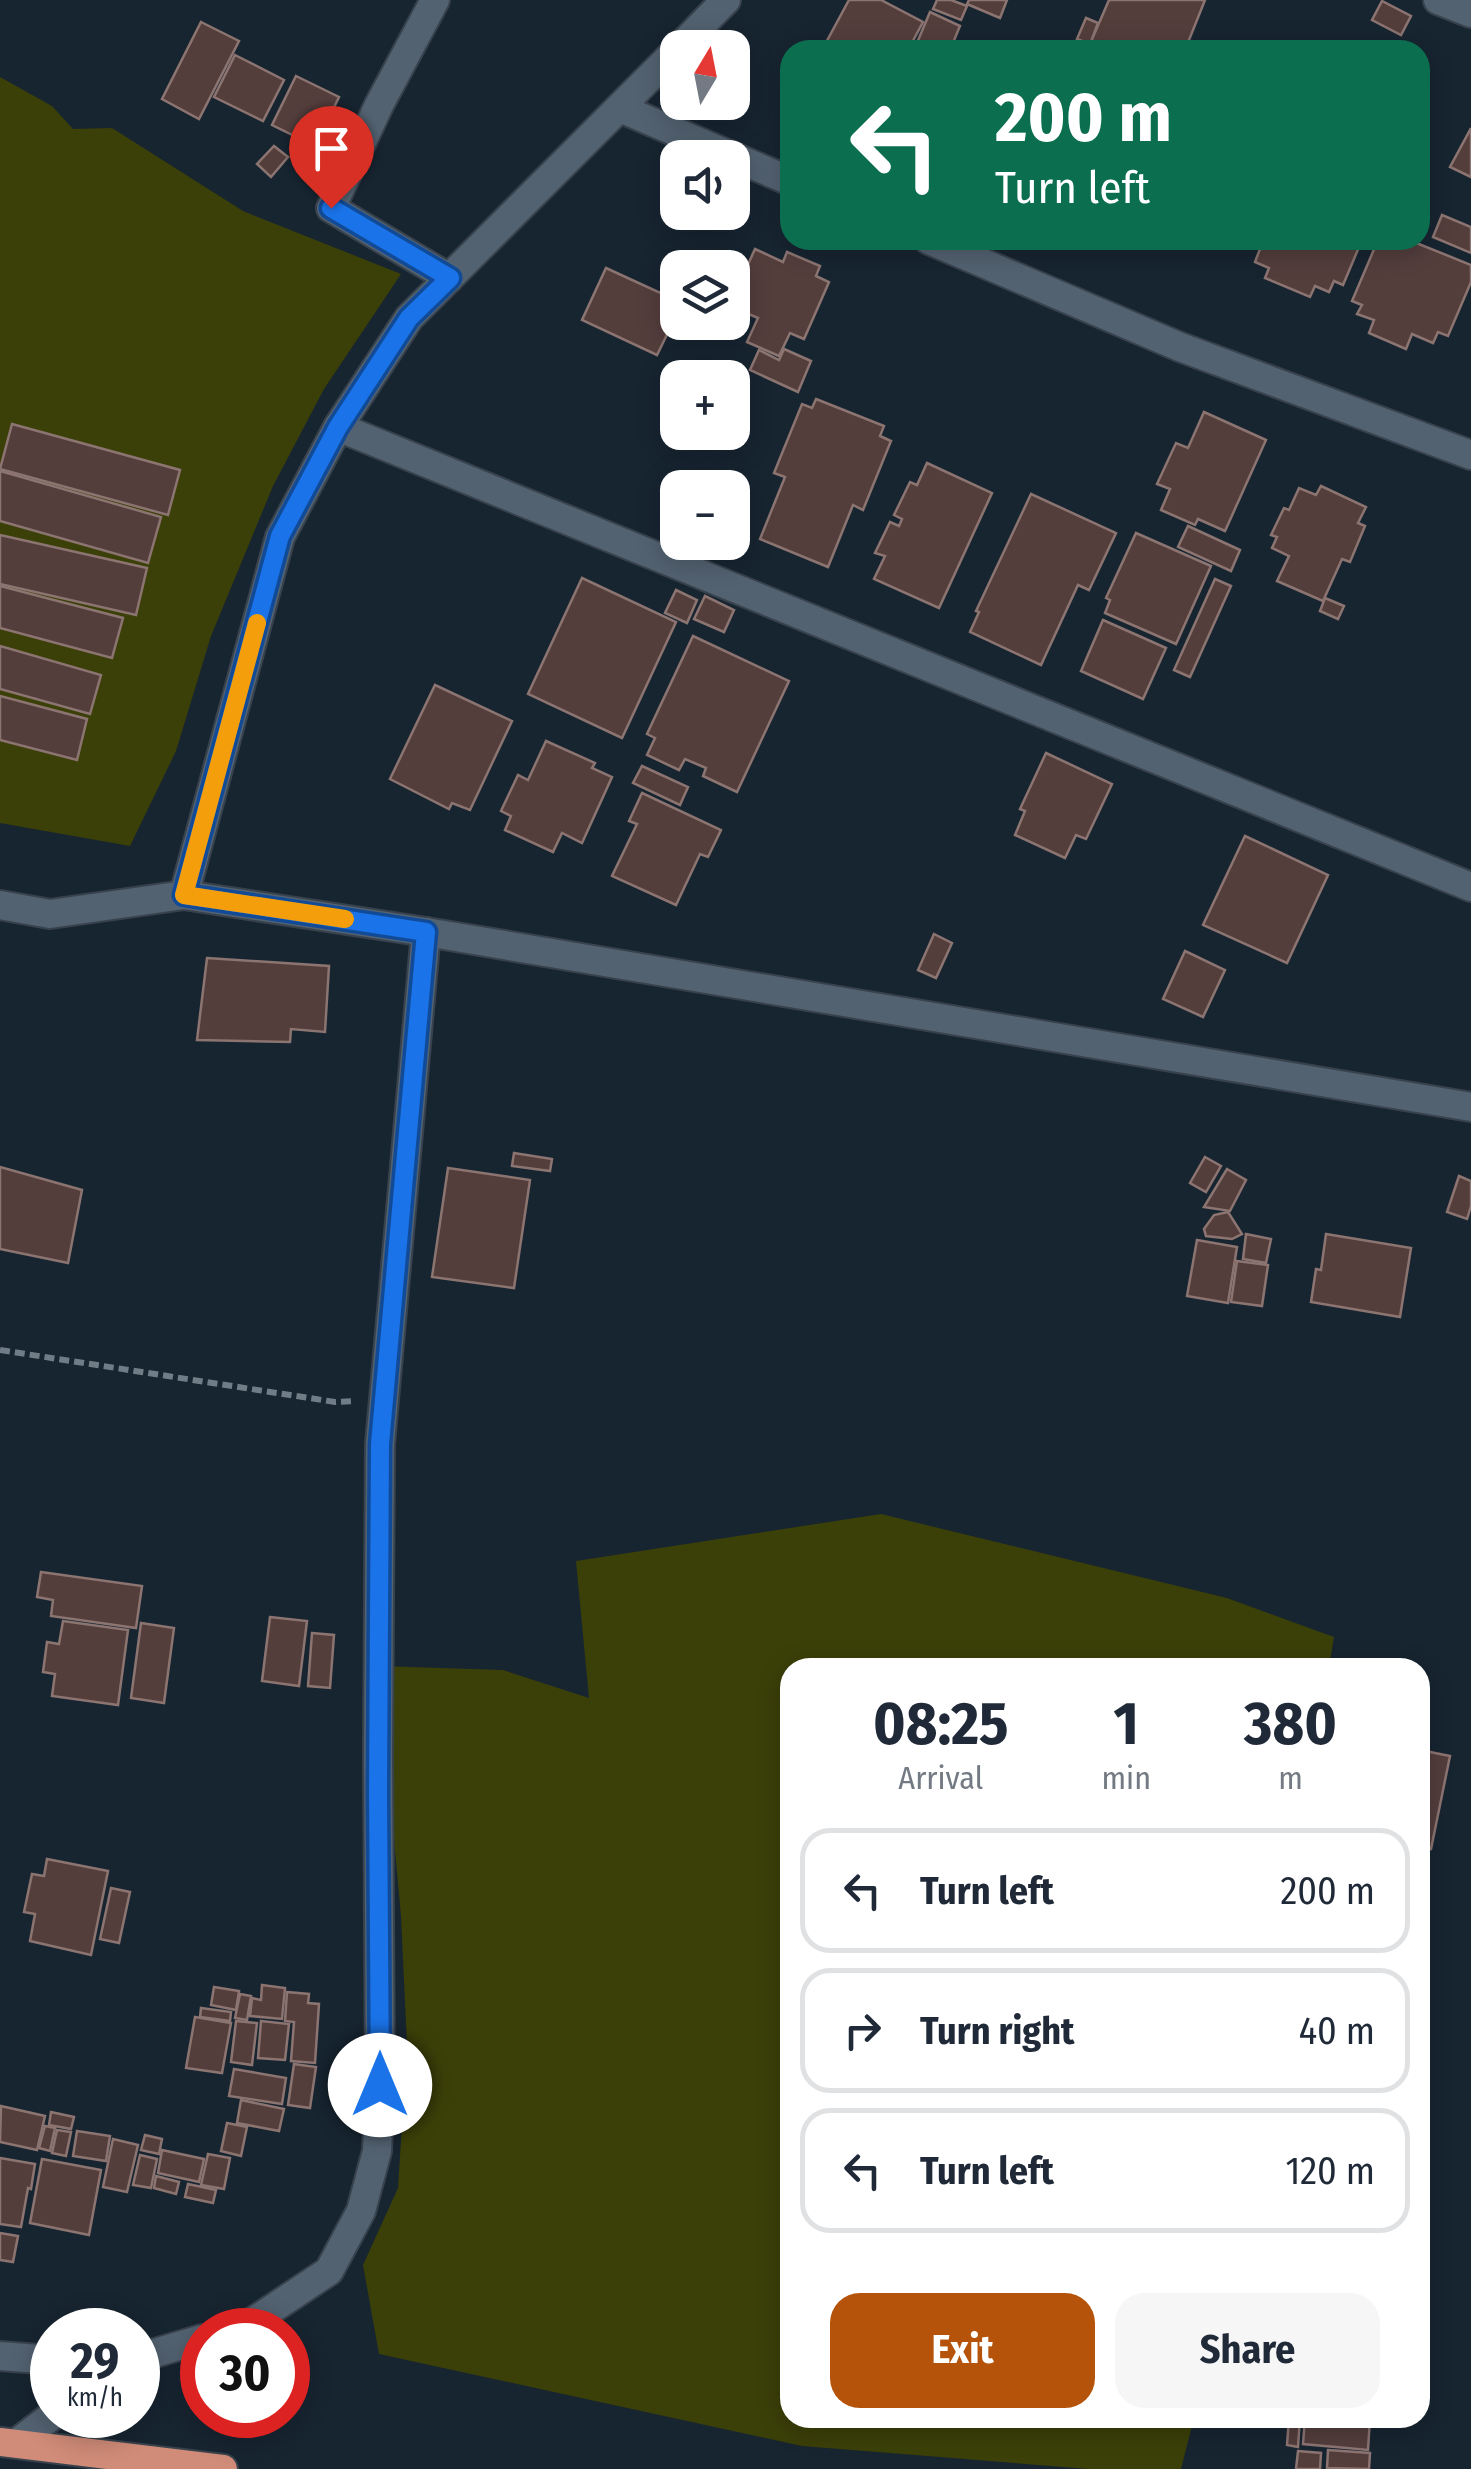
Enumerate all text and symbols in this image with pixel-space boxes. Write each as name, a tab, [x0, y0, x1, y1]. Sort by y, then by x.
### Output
north arrow	[660, 30, 750, 120]
map controls	[660, 30, 750, 560]
text: 200 m	[995, 76, 1172, 160]
icon: left	[830, 80, 960, 210]
pin	[289, 106, 374, 209]
icon: arrive	[304, 121, 359, 176]
button: sound	[660, 140, 750, 230]
text: Turn left	[995, 161, 1150, 215]
button: layers	[660, 250, 750, 340]
button: +	[660, 360, 750, 450]
button: −	[660, 470, 750, 560]
text: 08:25	[873, 1688, 1008, 1760]
text: 1	[1114, 1688, 1139, 1760]
text: 380	[1244, 1688, 1337, 1760]
text: Arrival	[898, 1759, 983, 1797]
text: min	[1102, 1759, 1151, 1797]
text: m	[1278, 1759, 1303, 1797]
icon: left	[835, 1863, 890, 1918]
text: Turn left	[920, 1868, 1054, 1914]
text: 200 m	[1280, 1868, 1375, 1914]
icon: right	[835, 2003, 890, 2058]
text: Turn right	[920, 2008, 1074, 2054]
text: 40 m	[1299, 2008, 1375, 2054]
position arrow	[328, 2033, 432, 2137]
icon: left	[835, 2143, 890, 2198]
text: Turn left	[920, 2148, 1054, 2194]
text: 120 m	[1285, 2148, 1375, 2194]
button: Exit	[830, 2293, 1095, 2408]
button: Share	[1115, 2293, 1380, 2408]
speed limit sign: 30	[180, 2308, 310, 2438]
text: 29	[71, 2331, 119, 2391]
text: km/h	[67, 2383, 123, 2413]

